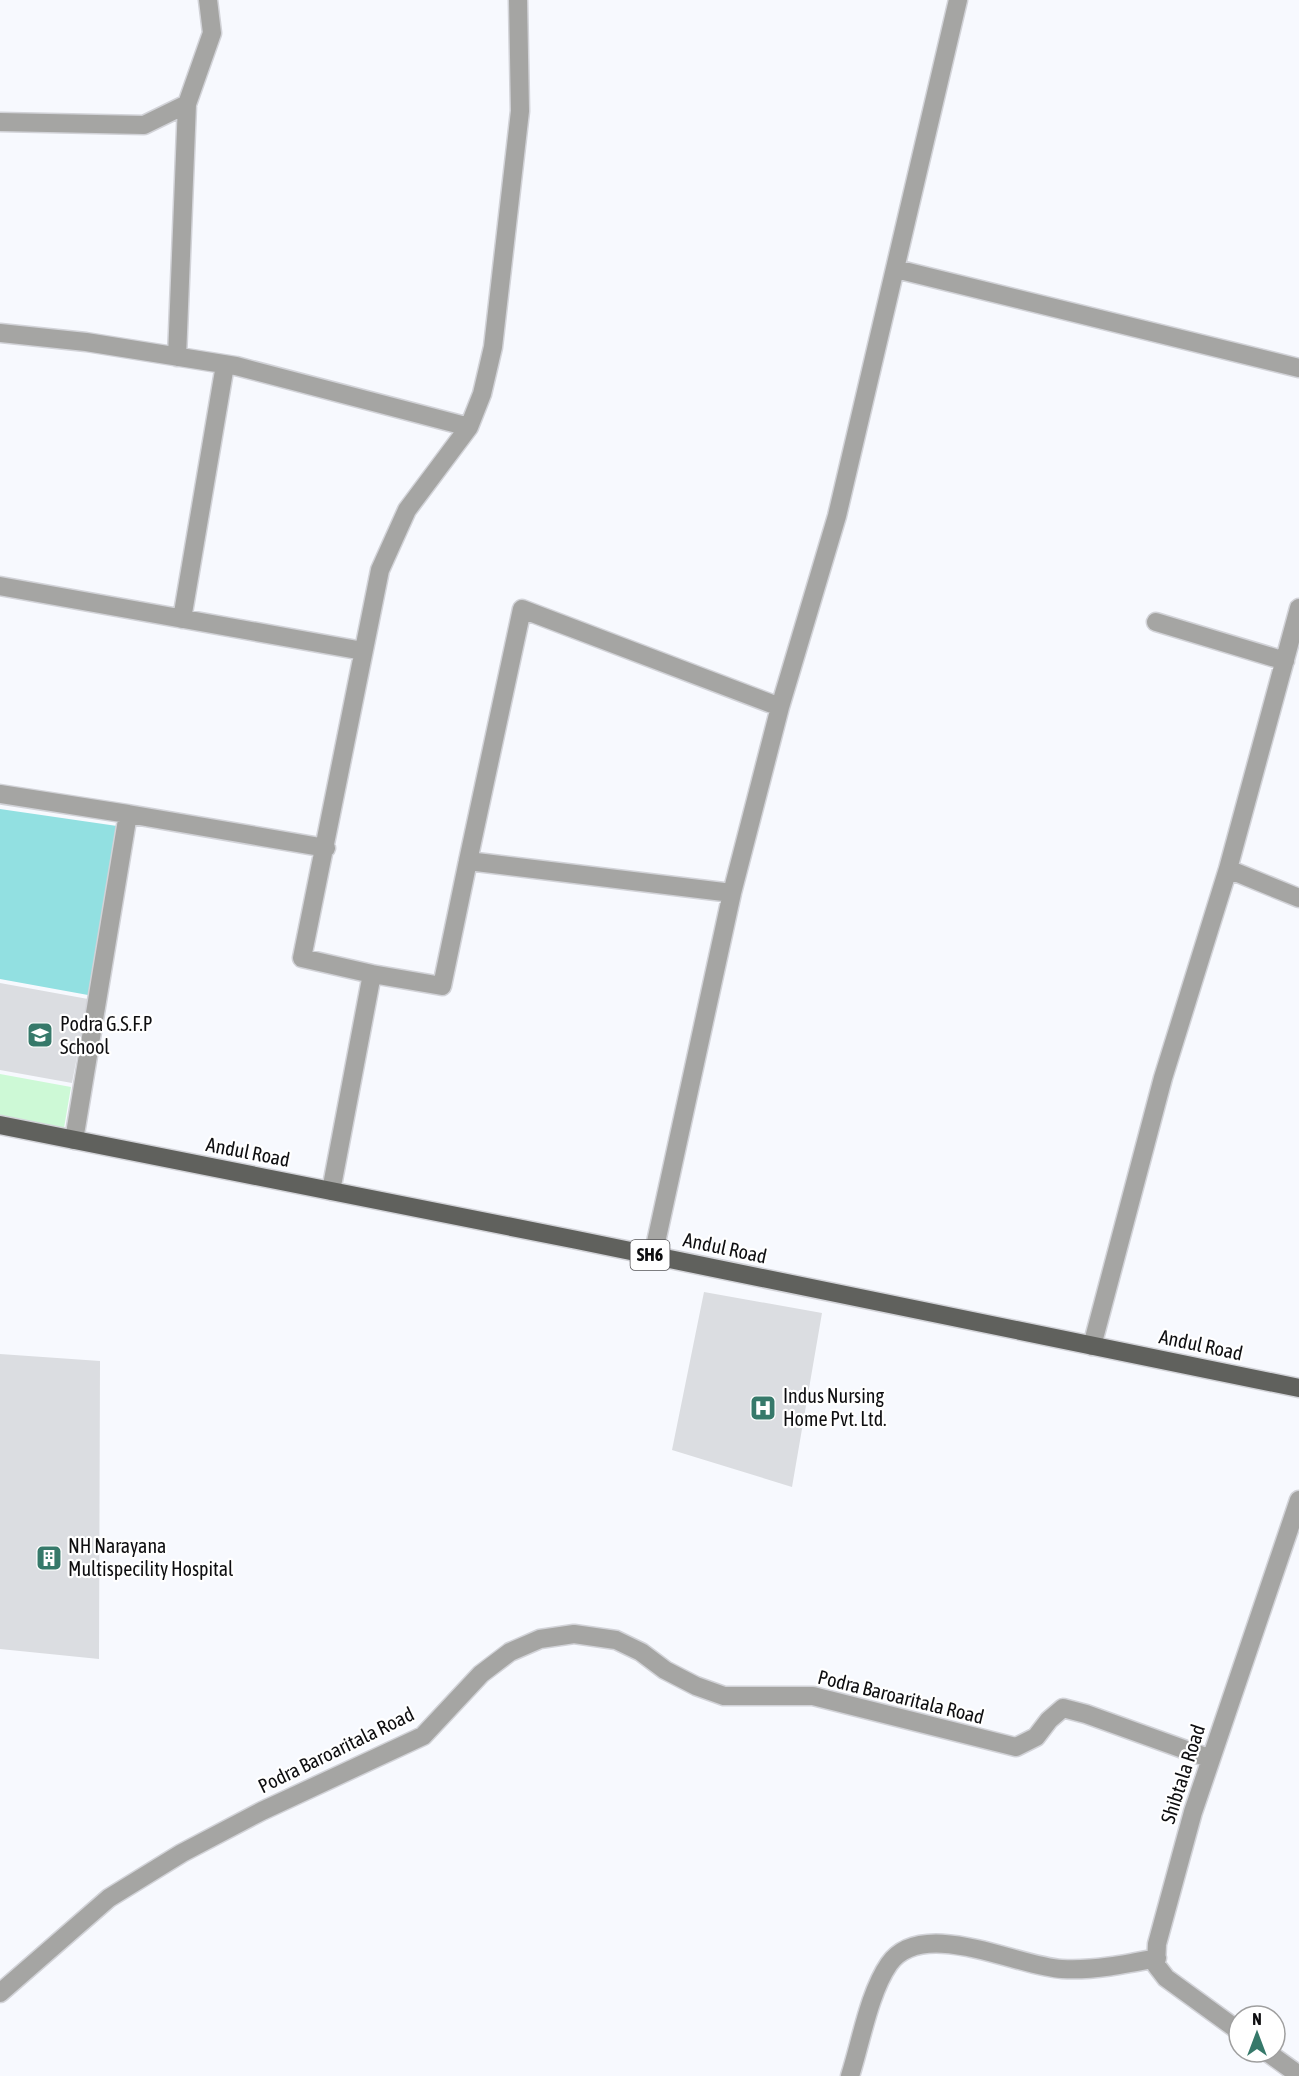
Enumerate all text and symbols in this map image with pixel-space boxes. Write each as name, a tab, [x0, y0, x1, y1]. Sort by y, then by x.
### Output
place label: Podra G.S.F.P School	[60, 1012, 153, 1058]
school or university icon: Podra G.S.F.P School	[25, 1020, 55, 1050]
street label: Andul Road	[204, 1132, 292, 1171]
street label: Andul Road	[681, 1227, 769, 1268]
road number: SH6	[630, 1240, 670, 1270]
street label: Andul Road	[1157, 1324, 1245, 1365]
place label: Indus Nursing Home Pvt. Ltd.	[783, 1384, 887, 1430]
hospital icon: Indus Nursing Home Pvt. Ltd.	[748, 1393, 778, 1423]
place label: NH Narayana Multispecility Hospital	[68, 1534, 234, 1580]
building icon: NH Narayana Multispecility Hospital	[34, 1543, 64, 1573]
street label: Podra Baroaritala Road	[816, 1665, 987, 1728]
street label: Podra Baroaritala Road	[254, 1702, 417, 1797]
street label: Shibtala Road	[1156, 1721, 1209, 1826]
north arrow	[1227, 2004, 1287, 2064]
text: N	[1252, 2010, 1262, 2028]

